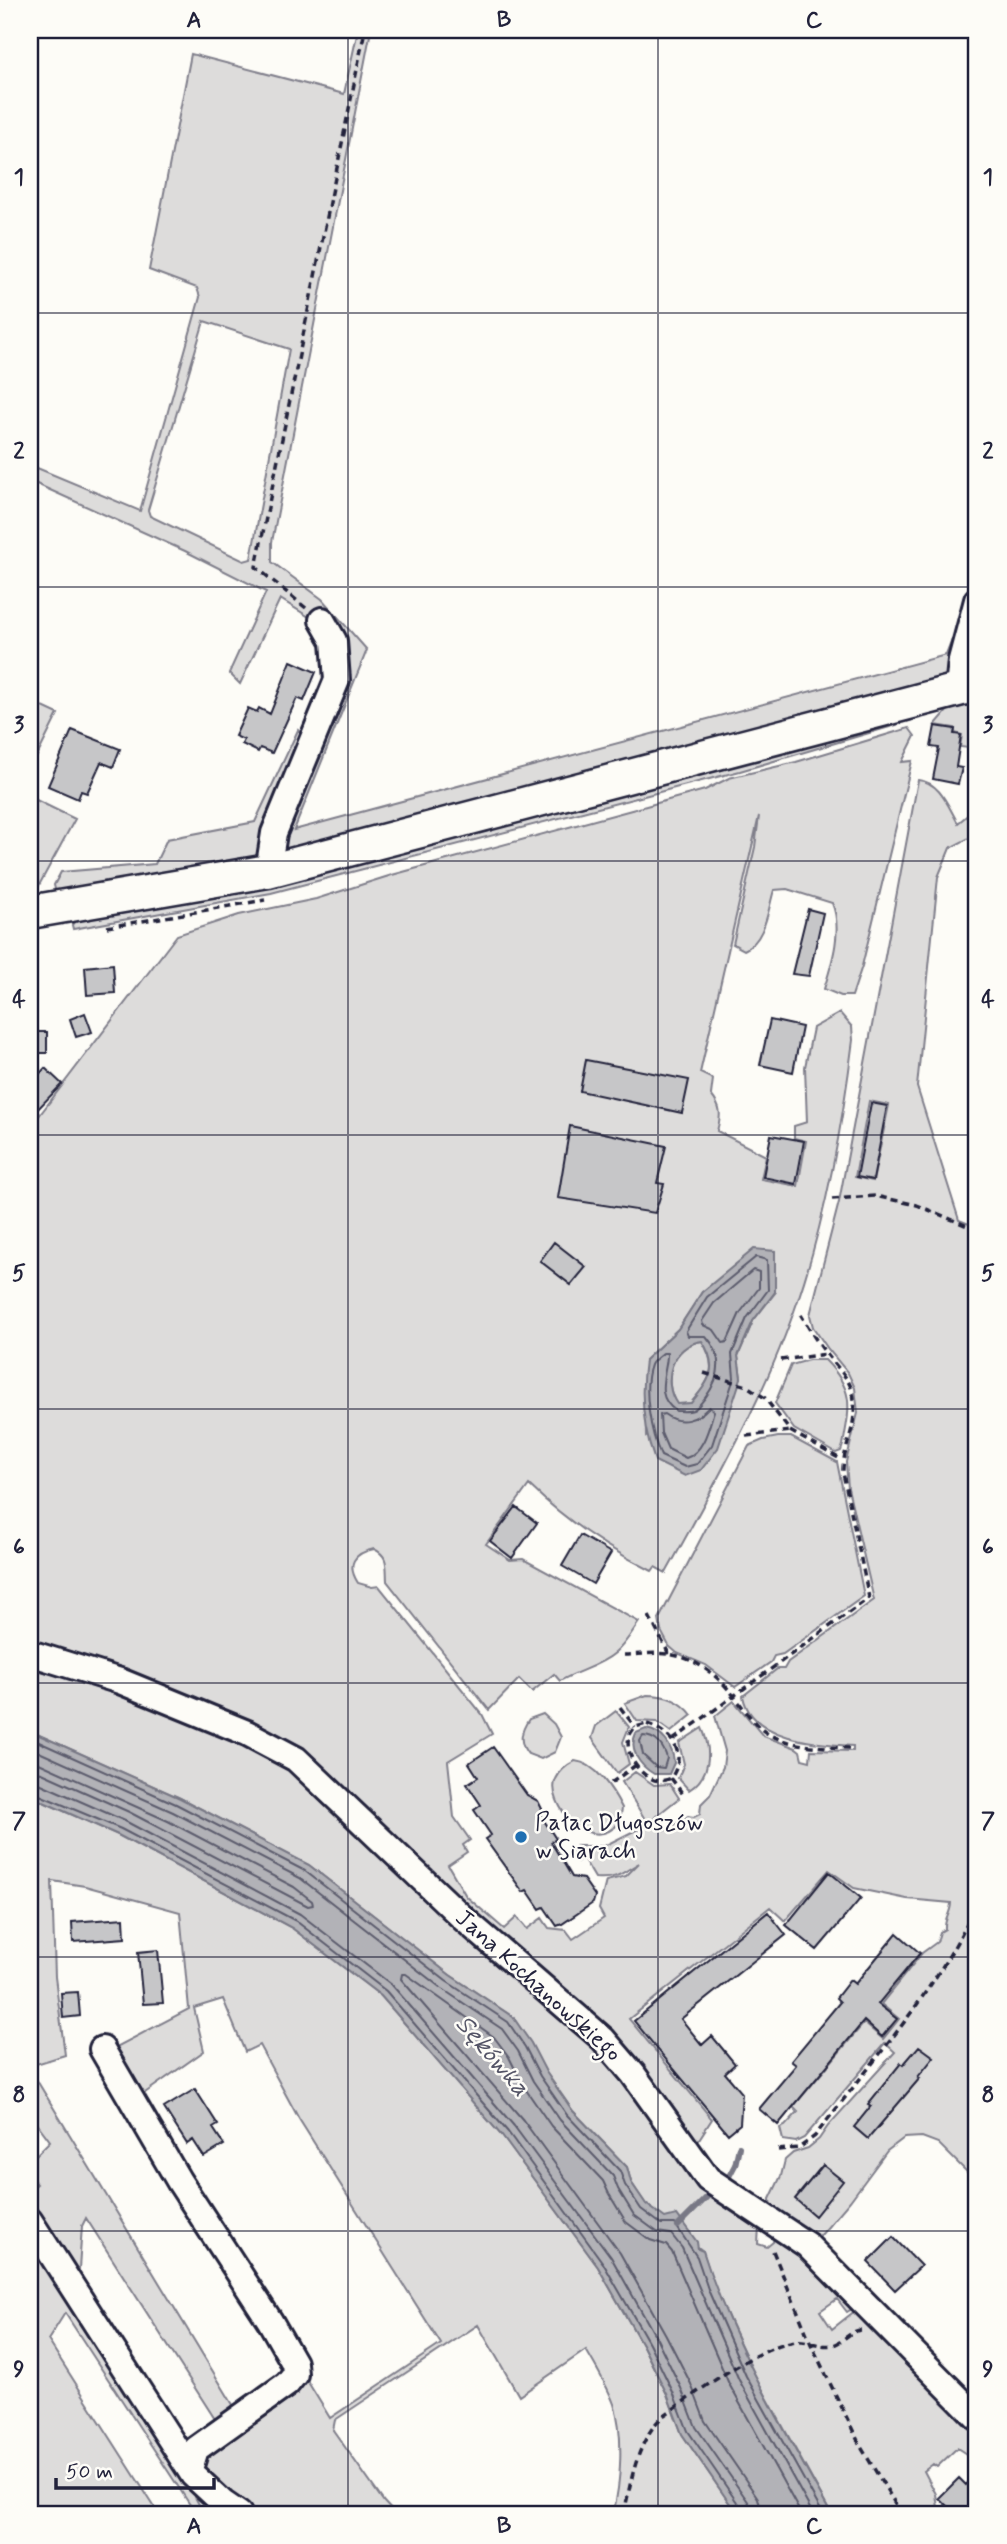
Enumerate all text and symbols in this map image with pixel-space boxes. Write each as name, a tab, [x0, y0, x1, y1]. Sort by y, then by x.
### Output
text: A	[186, 6, 202, 36]
text: B	[497, 6, 512, 36]
text: C	[806, 6, 823, 36]
text: 1	[14, 163, 24, 193]
text: 1	[983, 163, 993, 193]
text: 2	[13, 437, 25, 467]
text: 2	[982, 437, 994, 467]
text: 3	[14, 711, 25, 741]
text: 3	[983, 711, 994, 741]
text: 4	[12, 985, 26, 1015]
text: 4	[981, 985, 995, 1015]
text: 5	[12, 1259, 26, 1289]
text: 5	[981, 1259, 995, 1289]
text: 6	[13, 1533, 25, 1563]
text: 6	[982, 1533, 994, 1563]
text: 7	[12, 1807, 26, 1837]
text: 7	[981, 1807, 995, 1837]
place label: Pałac Długoszów w Siarach	[535, 1808, 703, 1867]
marker: Pałac Długoszów w Siarach	[513, 1829, 529, 1845]
street label: Jana Kochanowskiego	[446, 1903, 628, 2071]
water label: Sękówka	[447, 2008, 537, 2104]
text: 8	[13, 2081, 25, 2111]
text: 8	[982, 2081, 994, 2111]
text: 9	[13, 2355, 25, 2385]
text: 9	[982, 2355, 994, 2385]
scale bar	[56, 2446, 214, 2490]
text: 50 m	[66, 2458, 113, 2486]
text: A	[186, 2512, 202, 2542]
text: B	[497, 2512, 512, 2542]
text: C	[806, 2512, 823, 2542]

